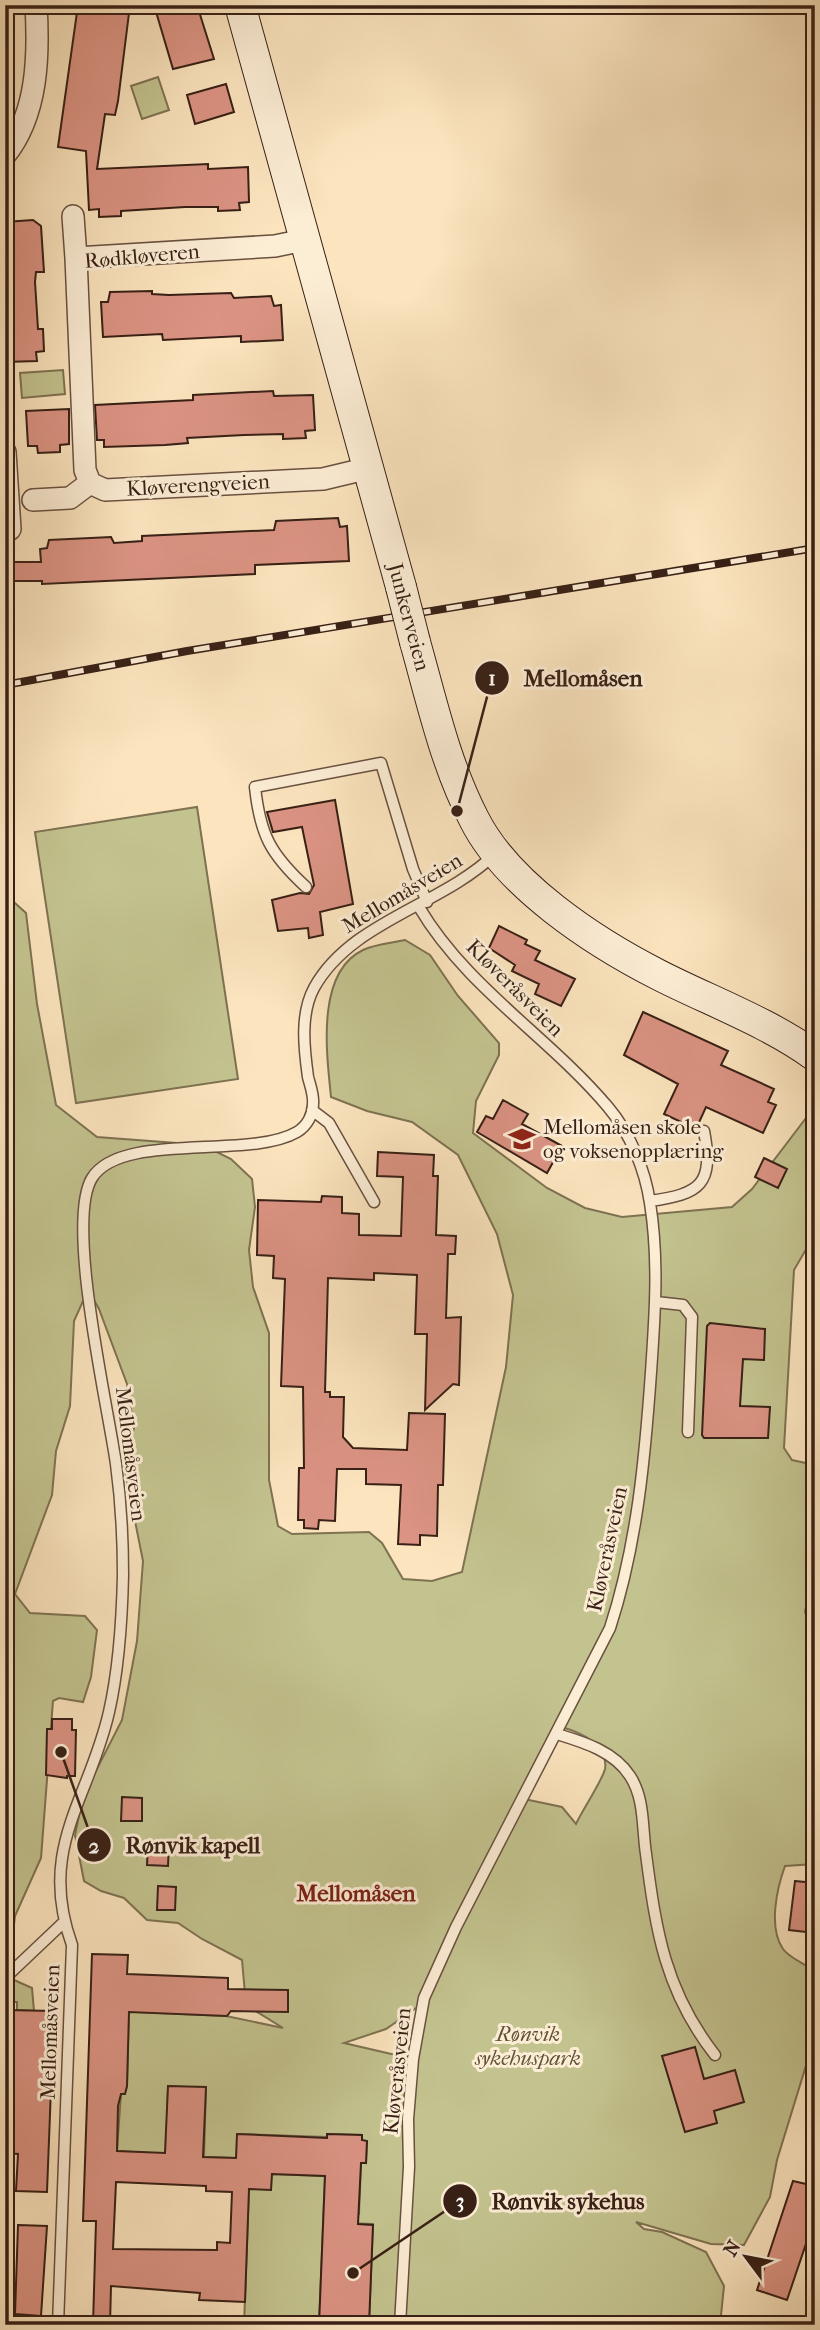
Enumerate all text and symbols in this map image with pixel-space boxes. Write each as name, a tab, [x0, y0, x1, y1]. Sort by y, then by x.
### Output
street label: Rødkløveren	[83, 239, 201, 273]
street label: Kløverengveien	[126, 469, 270, 501]
street label: Junkerveien	[383, 559, 435, 674]
callout: Mellomåsen	[475, 656, 657, 700]
text: Mellomåsen	[523, 665, 643, 692]
text: 1	[488, 666, 496, 690]
street label: Mellomåsveien	[338, 848, 466, 938]
street label: Kløveråsveien	[462, 935, 568, 1041]
place label: Mellomåsen skole og voksenopplæring	[543, 1115, 724, 1163]
school or university icon: Mellomåsen skole og voksenopplæring	[507, 1124, 537, 1154]
street label: Mellomåsveien	[111, 1385, 151, 1523]
street label: Kløveråsveien	[582, 1484, 632, 1614]
callout: Rønvik kapell	[76, 1823, 274, 1867]
text: Rønvik kapell	[126, 1832, 261, 1859]
text: 2	[89, 1834, 100, 1858]
district label: Mellomåsen	[296, 1880, 416, 1907]
street label: Mellomåsveien	[36, 1964, 64, 2100]
street label: Kløveråsveien	[378, 2007, 416, 2135]
park label: Rønvik sykehuspark	[474, 2022, 581, 2070]
callout: Rønvik sykehus	[443, 2179, 659, 2223]
text: Rønvik sykehus	[491, 2188, 645, 2215]
text: 3	[456, 2189, 464, 2213]
north arrow	[712, 2222, 782, 2292]
text: N	[719, 2236, 746, 2260]

